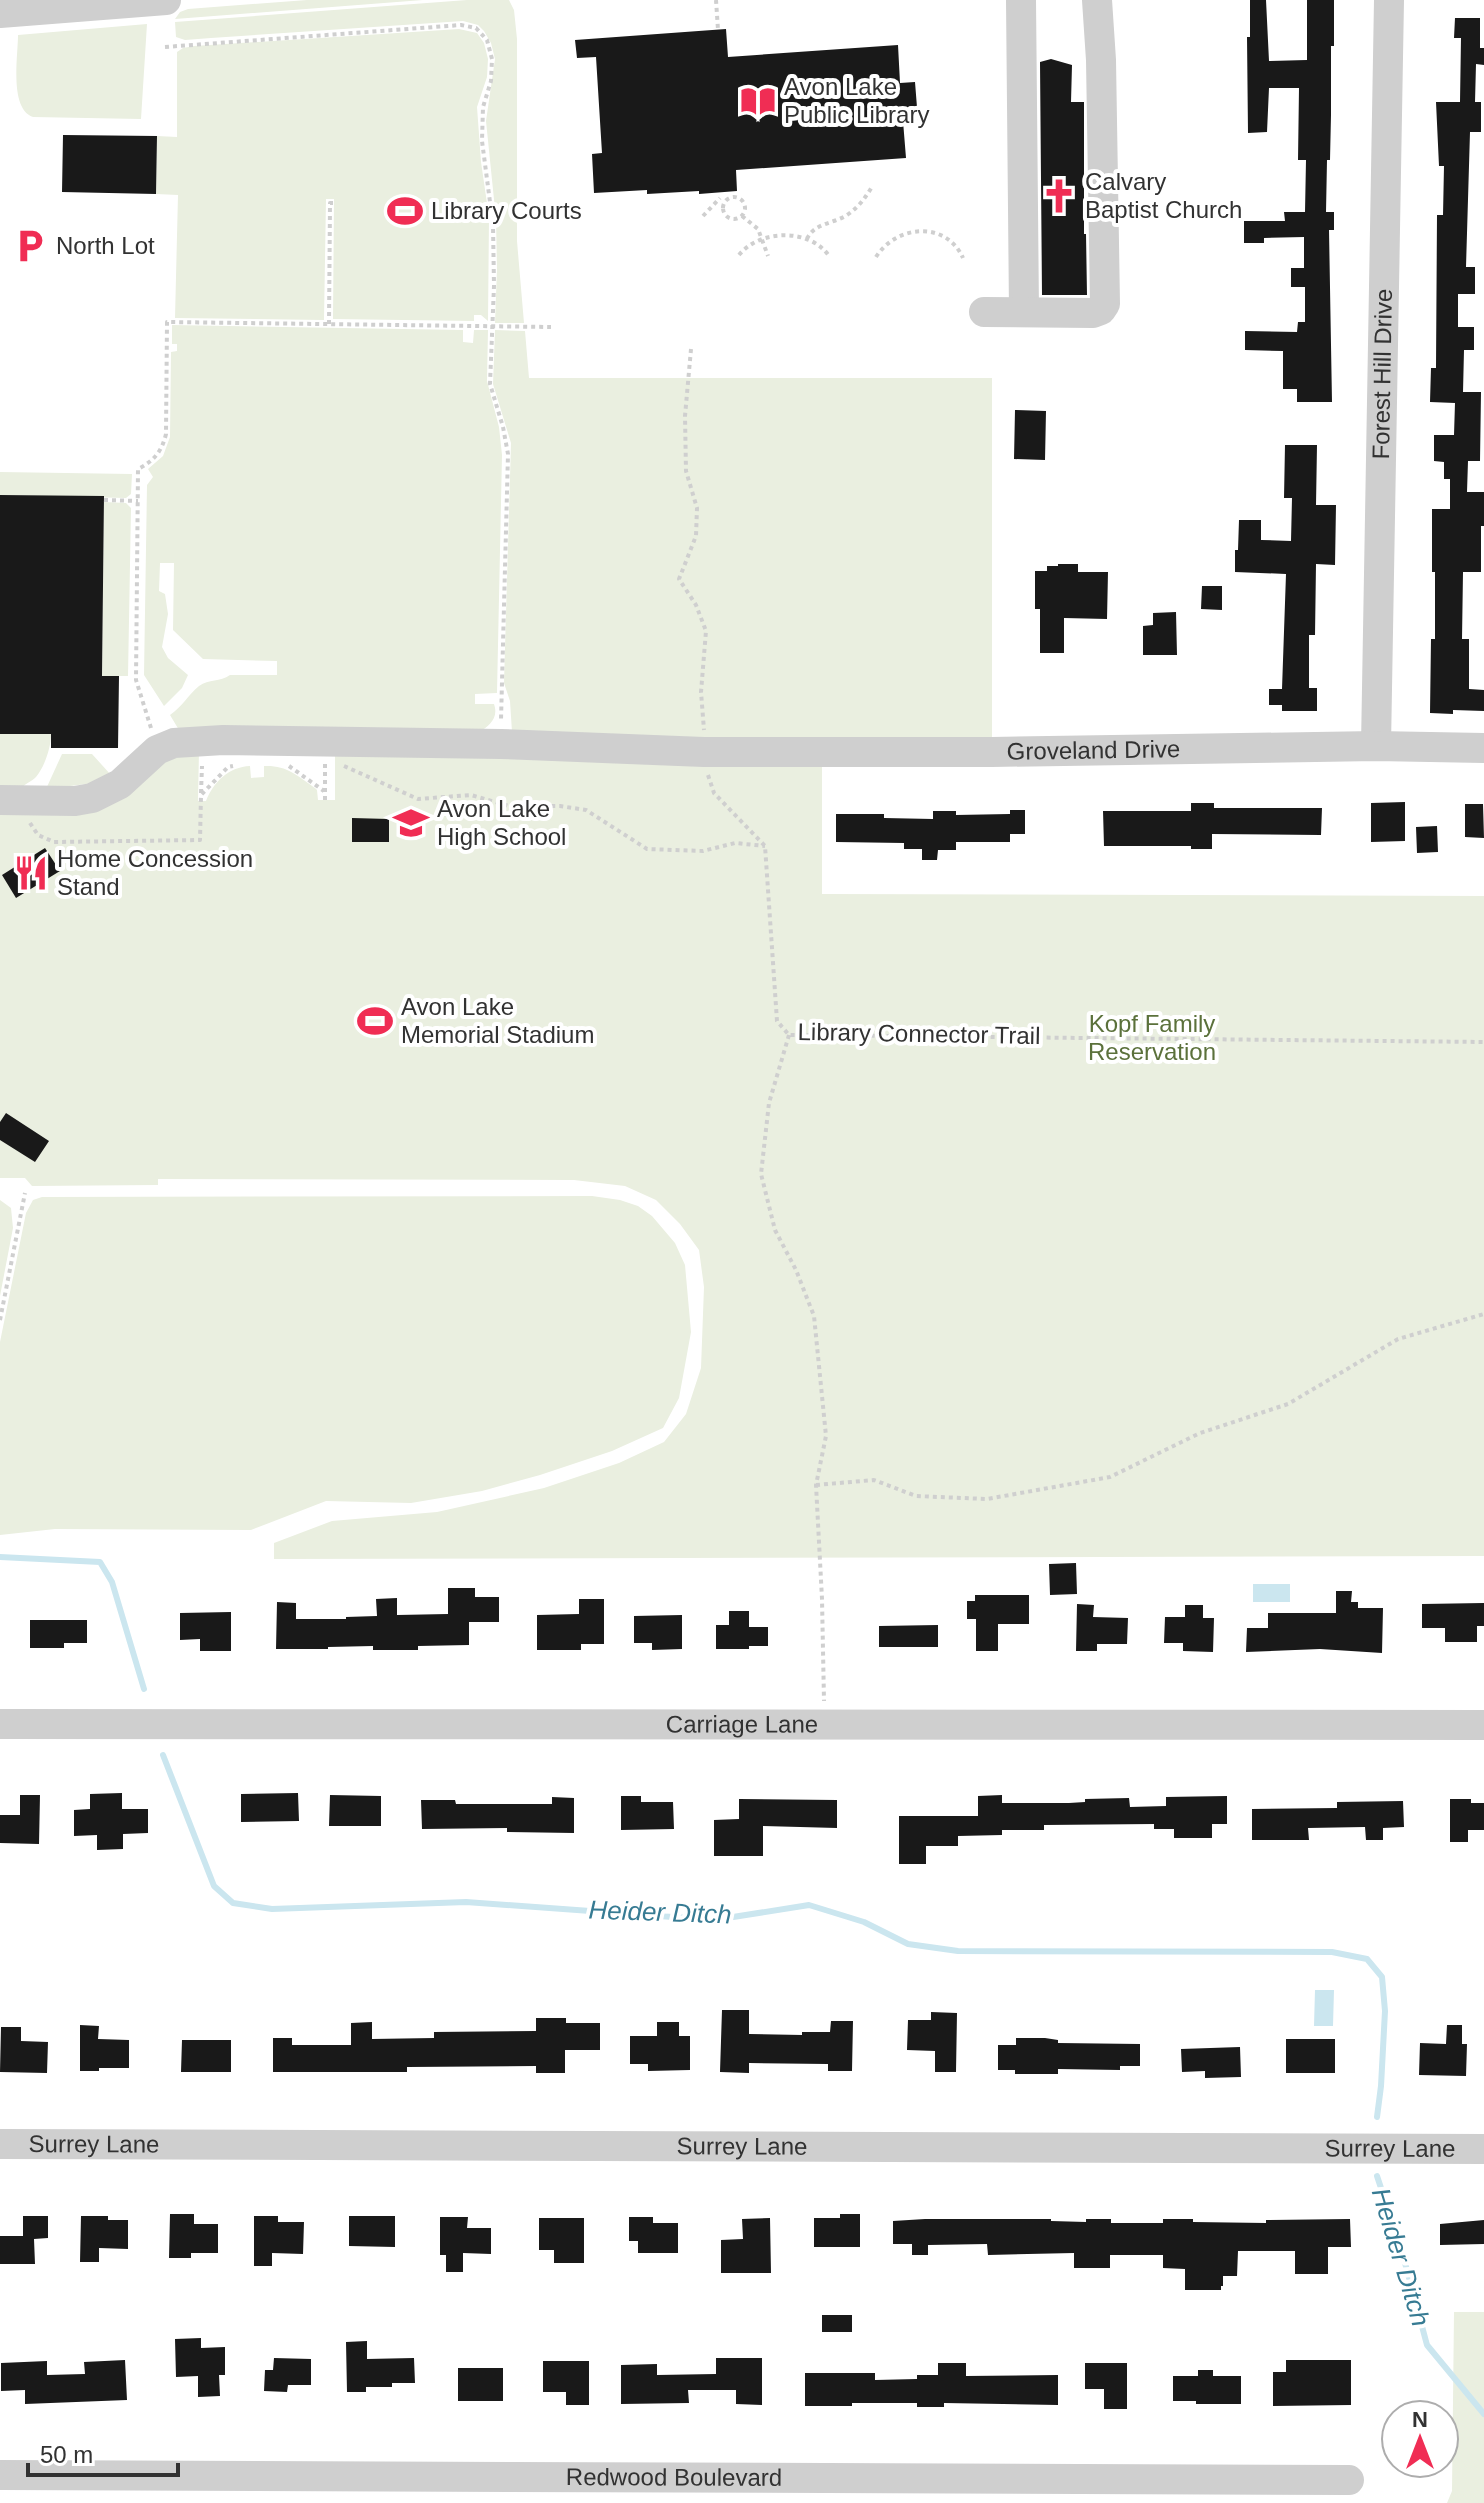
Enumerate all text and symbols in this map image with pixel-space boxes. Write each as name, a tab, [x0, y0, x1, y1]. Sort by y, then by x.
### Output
place label: Avon Lake Public Library	[784, 73, 929, 128]
library icon: Avon Lake Public Library	[739, 82, 777, 120]
place label: Calvary Baptist Church	[1085, 168, 1242, 223]
church icon: Calvary Baptist Church	[1040, 177, 1078, 215]
sports icon: Library Courts	[386, 192, 424, 230]
place label: Library Courts	[431, 197, 582, 224]
parking icon: North Lot	[11, 227, 49, 265]
place label: North Lot	[56, 232, 155, 259]
street label: Forest Hill Drive	[1367, 288, 1397, 460]
street label: Groveland Drive	[1007, 735, 1180, 765]
place label: Avon Lake High School	[437, 795, 566, 850]
school or university icon: Avon Lake High School	[392, 804, 430, 842]
place label: Home Concession Stand	[57, 845, 253, 900]
restaurant icon: Home Concession Stand	[12, 854, 50, 892]
place label: Avon Lake Memorial Stadium	[401, 993, 594, 1048]
sports icon: Avon Lake Memorial Stadium	[356, 1002, 394, 1040]
park label: Kopf Family Reservation	[1088, 1010, 1216, 1065]
street label: Library Connector Trail	[797, 1018, 1041, 1049]
street label: Carriage Lane	[666, 1710, 818, 1738]
water label: Heider Ditch	[588, 1895, 732, 1929]
street label: Surrey Lane	[29, 2130, 159, 2158]
street label: Surrey Lane	[677, 2132, 807, 2160]
street label: Surrey Lane	[1325, 2134, 1455, 2162]
water label: Heider Ditch	[1366, 2184, 1436, 2330]
north arrow	[1380, 2399, 1460, 2479]
text: N	[1412, 2407, 1428, 2432]
scale bar	[28, 2427, 178, 2477]
text: 50 m	[40, 2441, 93, 2468]
street label: Redwood Boulevard	[566, 2463, 782, 2491]

